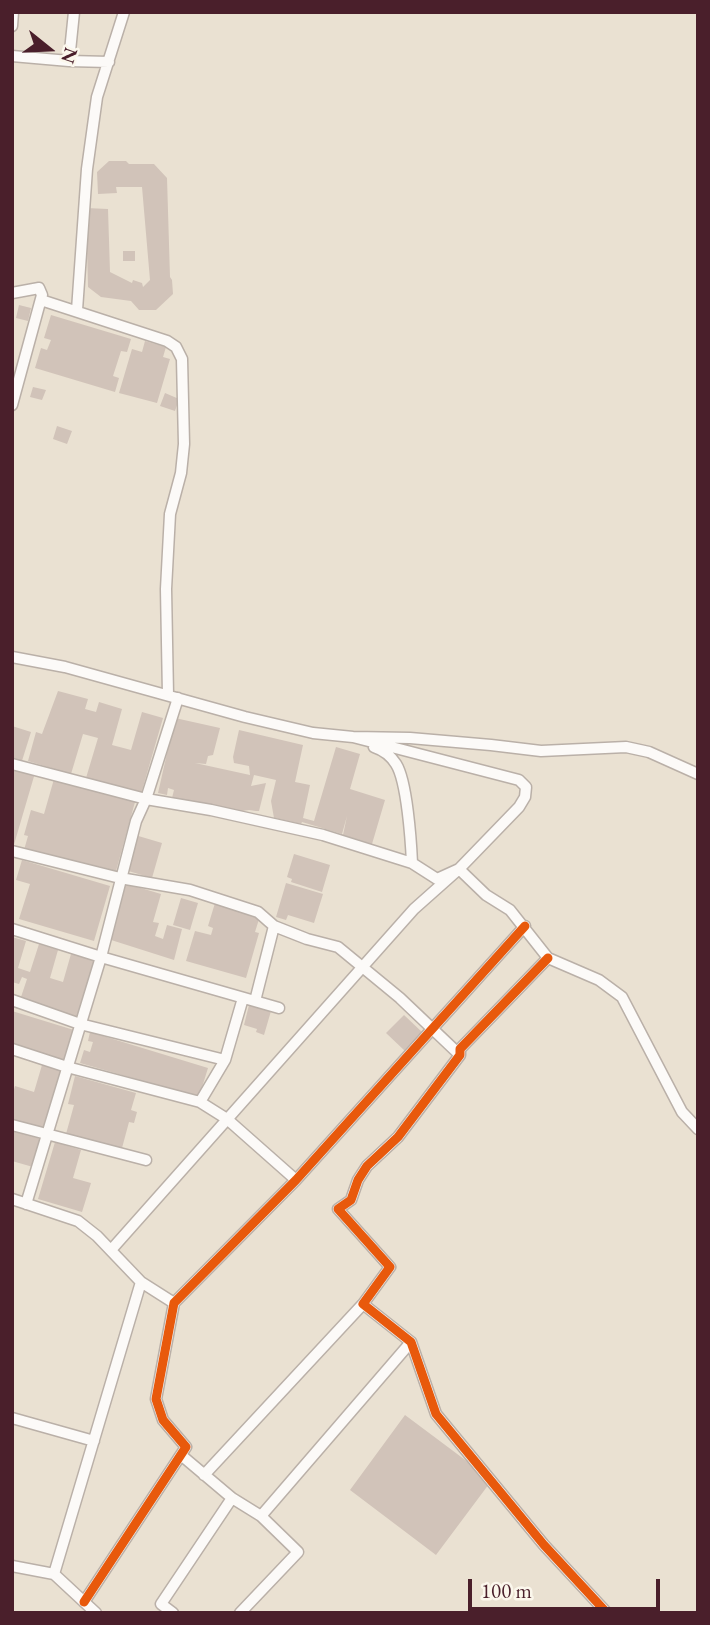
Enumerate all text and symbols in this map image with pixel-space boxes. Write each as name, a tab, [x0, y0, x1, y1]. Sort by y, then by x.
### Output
north arrow	[14, 14, 84, 84]
text: N	[55, 44, 84, 67]
scale bar	[472, 1566, 664, 1610]
text: 100 m	[481, 1577, 532, 1604]

